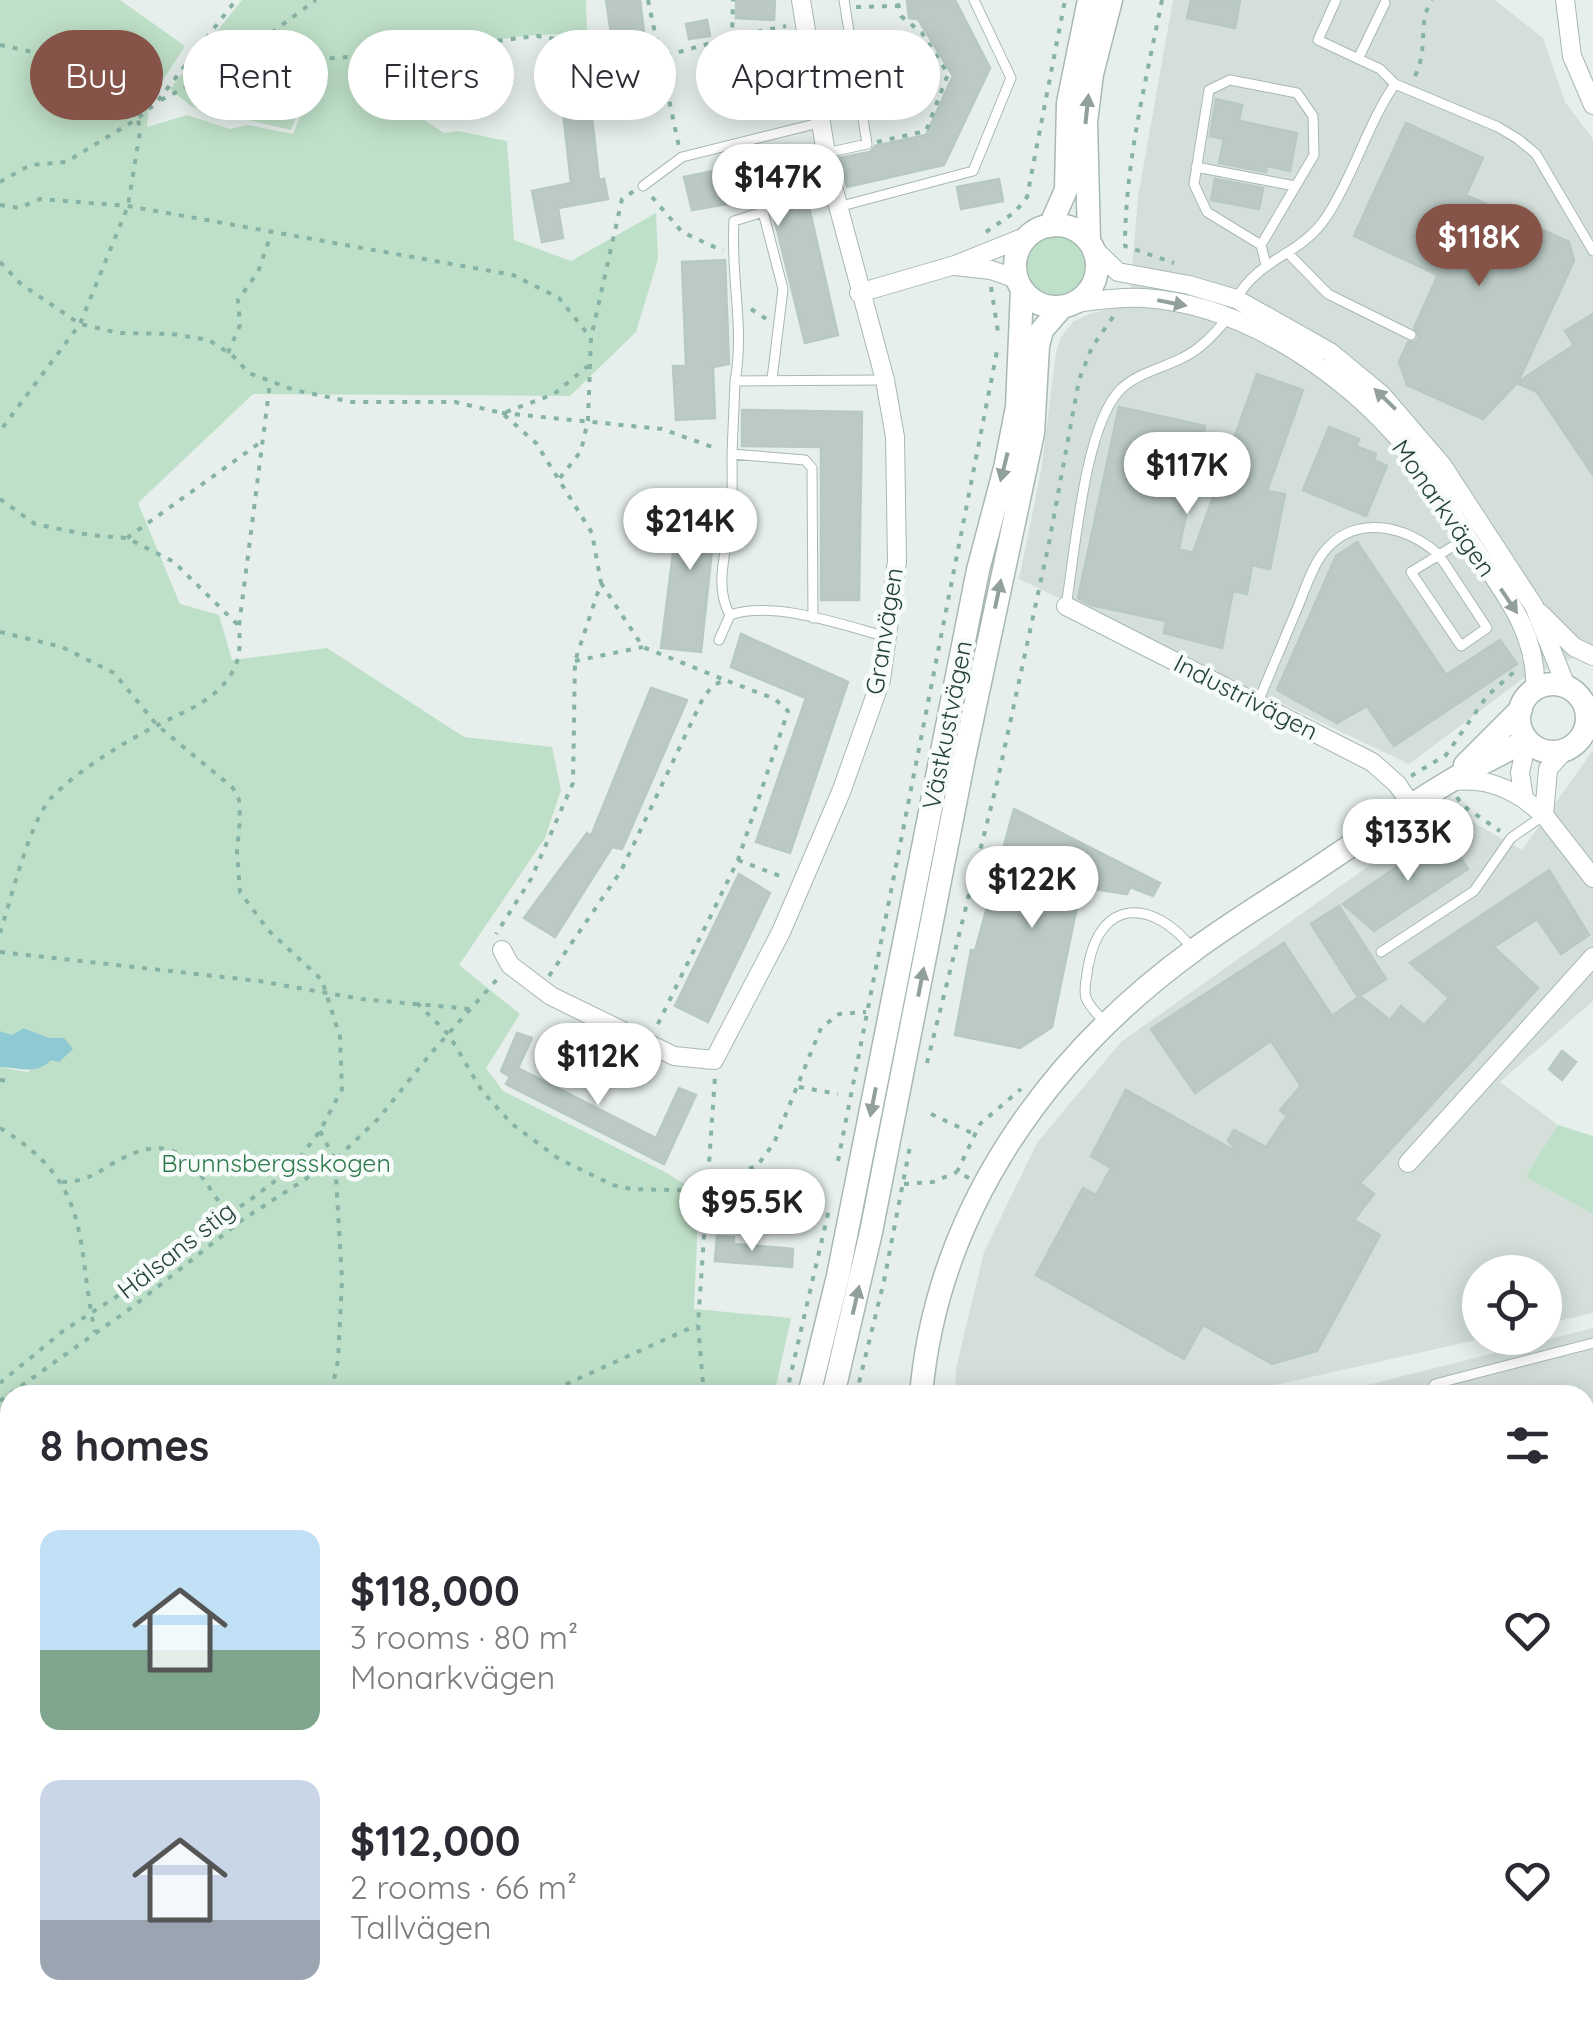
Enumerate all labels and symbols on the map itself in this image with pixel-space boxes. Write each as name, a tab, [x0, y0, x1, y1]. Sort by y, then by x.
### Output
one-way arrow	[1079, 93, 1095, 124]
pin: $147K	[708, 144, 848, 229]
pin: $118K	[1409, 204, 1549, 289]
one-way arrow	[1157, 295, 1188, 311]
one-way arrow	[1373, 388, 1397, 411]
pin: $117K	[1117, 432, 1257, 517]
street label: Monarkvägen	[1386, 433, 1503, 582]
one-way arrow	[996, 452, 1012, 483]
pin: $214K	[620, 488, 760, 573]
street label: Granvägen	[858, 565, 909, 697]
one-way arrow	[990, 578, 1006, 609]
one-way arrow	[1499, 588, 1518, 615]
street label: Västkustvägen	[915, 638, 978, 812]
street label: Industrivägen	[1169, 647, 1324, 746]
pin: $133K	[1338, 799, 1478, 884]
pin: $122K	[962, 846, 1102, 931]
one-way arrow	[913, 966, 929, 997]
pin: $112K	[528, 1023, 668, 1108]
one-way arrow	[864, 1087, 880, 1118]
park label: Brunnsbergsskogen	[161, 1147, 391, 1178]
pin: $95.5K	[671, 1169, 833, 1254]
street label: Hälsans stig	[111, 1194, 240, 1305]
one-way arrow	[849, 1284, 864, 1315]

